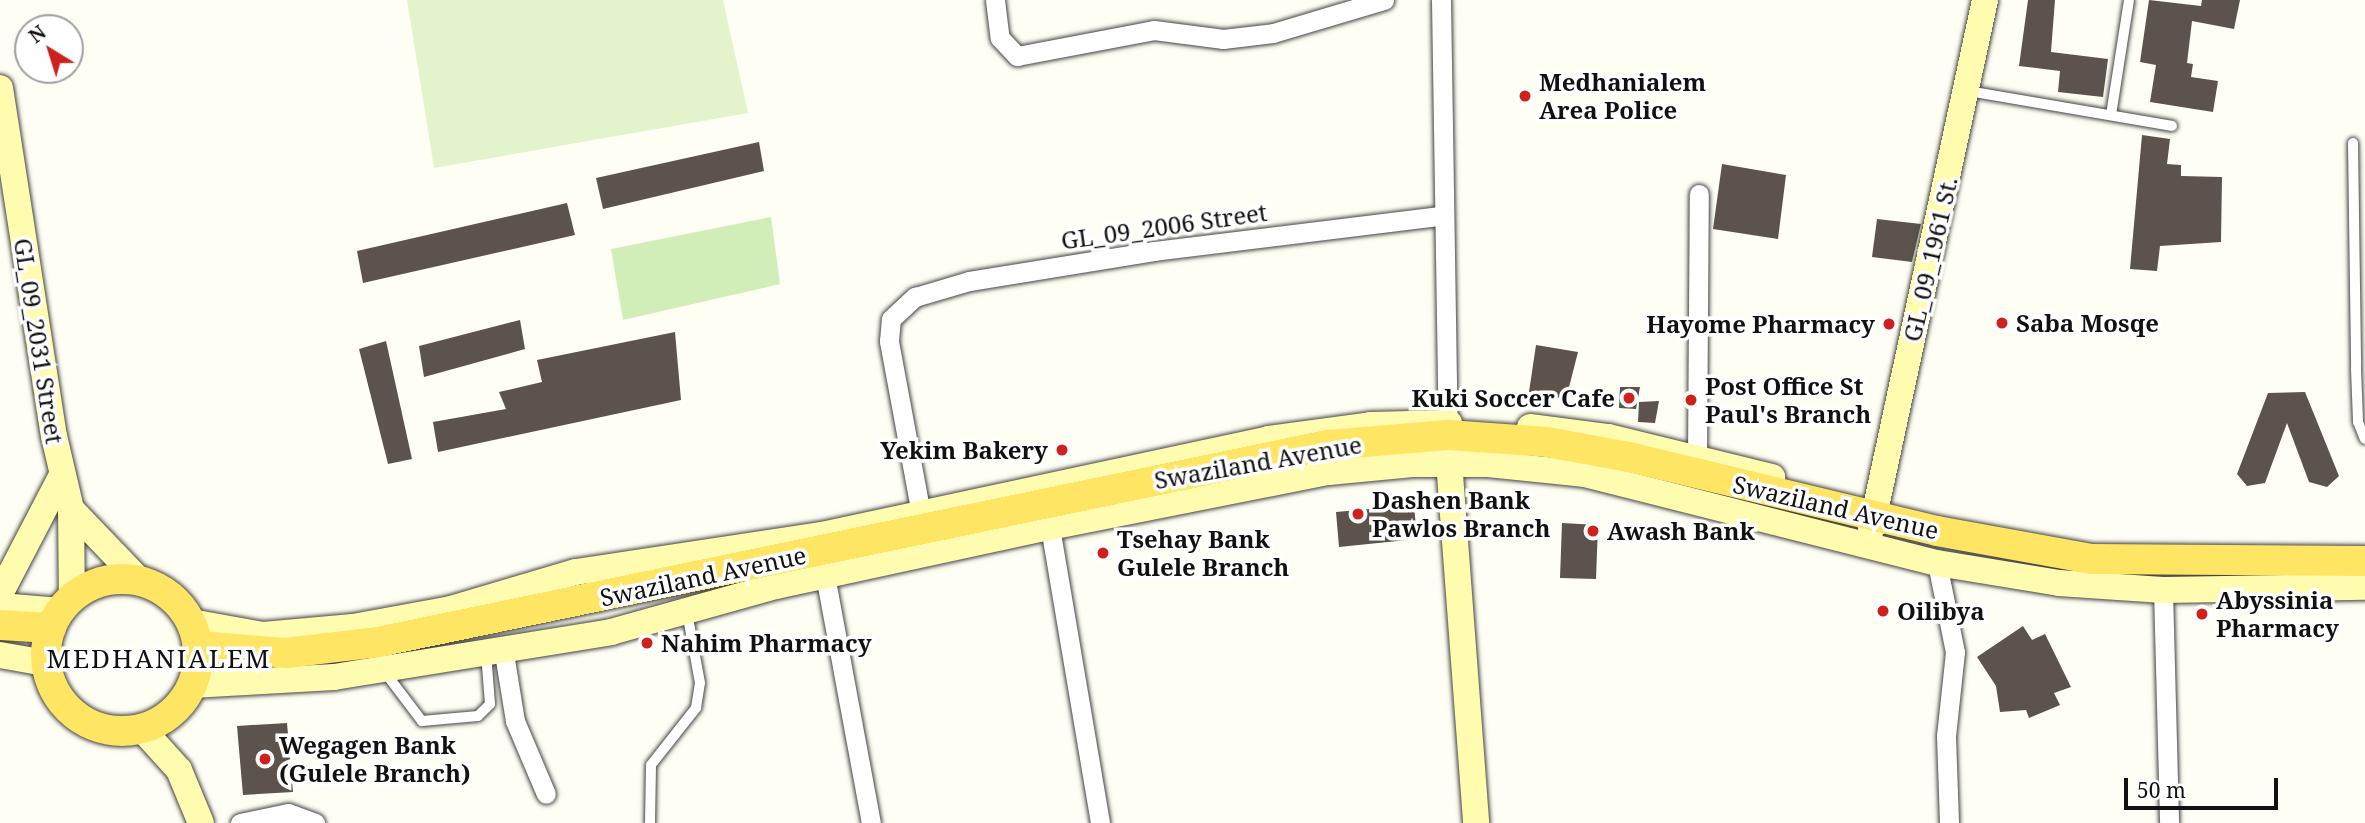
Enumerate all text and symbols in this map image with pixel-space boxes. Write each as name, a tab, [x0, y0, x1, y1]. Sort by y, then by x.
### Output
north arrow	[14, 14, 84, 84]
text: N	[23, 19, 51, 49]
place label: Medhanialem Area Police	[1539, 68, 1706, 124]
marker: Medhanialem Area Police	[1517, 88, 1533, 104]
street label: GL_09_1961 St.	[1897, 174, 1963, 344]
street label: GL_09_2006 Street	[1059, 197, 1269, 255]
street label: GL_09_2031 Street	[9, 236, 69, 446]
place label: Saba Mosqe	[2016, 309, 2159, 337]
place label: Hayome Pharmacy	[1646, 310, 1875, 338]
marker: Saba Mosqe	[1994, 315, 2010, 331]
marker: Hayome Pharmacy	[1881, 316, 1897, 332]
place label: Post Office St Paul's Branch	[1705, 372, 1871, 428]
place label: Kuki Soccer Cafe	[1411, 384, 1615, 412]
marker: Kuki Soccer Cafe	[1621, 390, 1637, 406]
marker: Post Office St Paul's Branch	[1683, 392, 1699, 408]
street label: Swaziland Avenue	[1152, 430, 1364, 494]
place label: Yekim Bakery	[880, 436, 1048, 464]
marker: Yekim Bakery	[1054, 442, 1070, 458]
street label: Swaziland Avenue	[1730, 469, 1942, 545]
place label: Dashen Bank Pawlos Branch	[1372, 486, 1550, 542]
marker: Dashen Bank Pawlos Branch	[1350, 506, 1366, 522]
place label: Awash Bank	[1607, 517, 1755, 545]
marker: Awash Bank	[1585, 523, 1601, 539]
place label: Tsehay Bank Gulele Branch	[1117, 525, 1289, 581]
street label: Swaziland Avenue	[597, 540, 809, 612]
marker: Tsehay Bank Gulele Branch	[1095, 545, 1111, 561]
place label: Abyssinia Pharmacy	[2216, 586, 2339, 642]
place label: Oilibya	[1897, 597, 1985, 625]
marker: Oilibya	[1875, 603, 1891, 619]
marker: Abyssinia Pharmacy	[2194, 606, 2210, 622]
place label: Nahim Pharmacy	[661, 629, 872, 657]
marker: Nahim Pharmacy	[639, 635, 655, 651]
district label: MEDHANIALEM	[48, 643, 270, 675]
place label: Wegagen Bank (Gulele Branch)	[279, 731, 471, 787]
marker: Wegagen Bank (Gulele Branch)	[257, 751, 273, 767]
scale bar	[2127, 764, 2281, 808]
text: 50 m	[2137, 776, 2186, 804]

